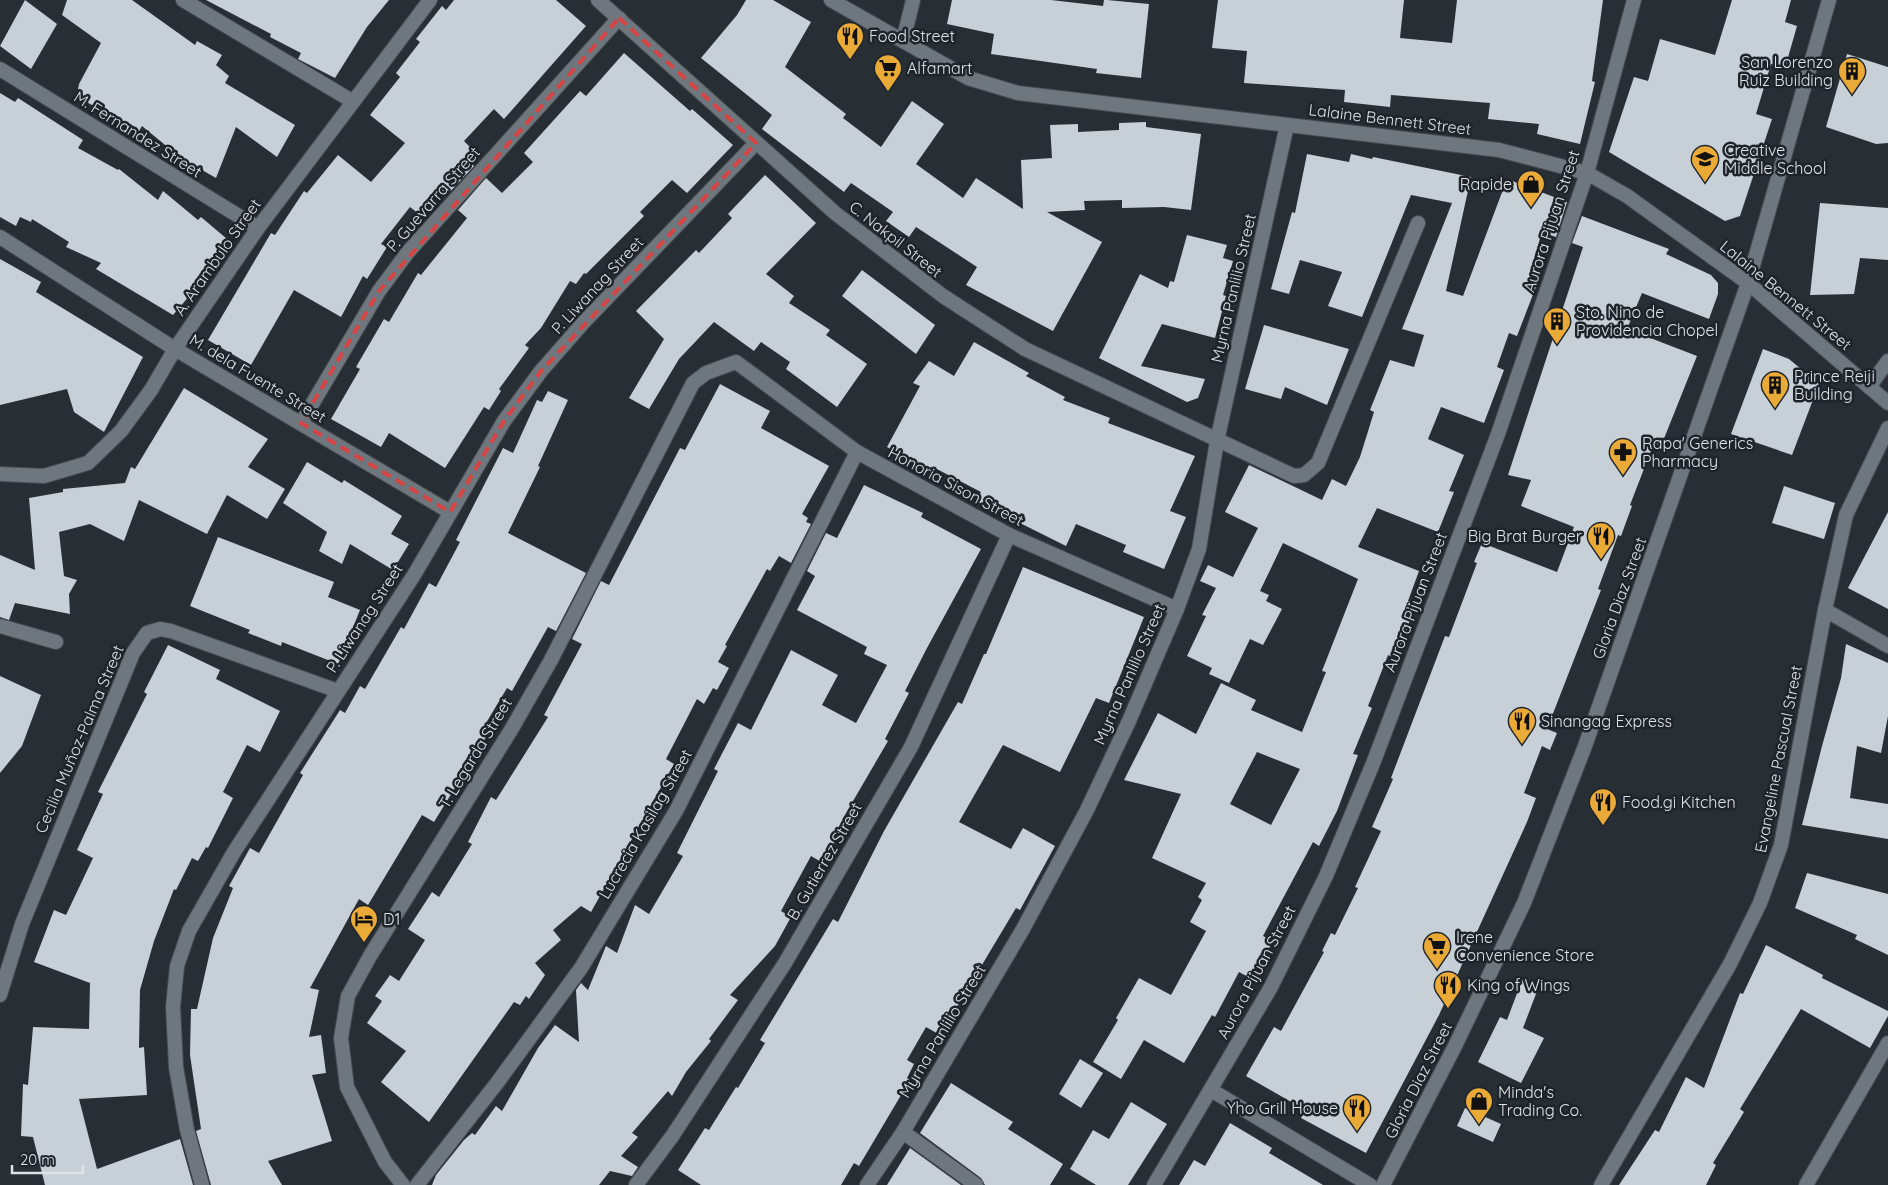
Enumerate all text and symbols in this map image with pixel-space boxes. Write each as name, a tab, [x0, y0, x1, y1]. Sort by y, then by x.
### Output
restaurant icon: Food Street	[835, 21, 865, 60]
place label: Food Street	[869, 26, 955, 46]
place label: San Lorenzo Ruiz Building	[1739, 52, 1833, 90]
supermarket icon: Alfamart	[873, 53, 903, 92]
building icon: San Lorenzo Ruiz Building	[1837, 56, 1867, 95]
place label: Alfamart	[907, 58, 972, 78]
street label: M. Fernandez Street	[70, 87, 206, 181]
street label: Lalaine Bennett Street	[1308, 99, 1472, 139]
place label: Creative Middle School	[1724, 140, 1826, 178]
street label: P. Guevarra Street	[382, 142, 484, 256]
school or university icon: Creative Middle School	[1690, 144, 1720, 183]
street label: Aurora Pijuan Street	[1519, 147, 1583, 295]
shop icon: Rapide	[1516, 169, 1546, 208]
place label: Rapide	[1460, 174, 1512, 194]
street label: A. Arambulo Street	[169, 195, 265, 319]
street label: C. Nakpil Street	[846, 196, 946, 282]
street label: Myrna Panlilio Street	[1206, 212, 1260, 364]
street label: P. Liwanag Street	[547, 232, 647, 338]
street label: Lalaine Bennett Street	[1716, 236, 1856, 354]
place label: Sto. Nino de Providencia Chopel	[1576, 302, 1718, 340]
building icon: Sto. Nino de Providencia Chopel	[1542, 306, 1572, 345]
street label: M. dela Fuente Street	[186, 329, 330, 427]
place label: Prince Reiji Building	[1794, 366, 1875, 404]
building icon: Prince Reiji Building	[1760, 370, 1790, 409]
place label: Rapa' Generics Pharmacy	[1642, 433, 1753, 471]
pharmacy icon: Rapa' Generics Pharmacy	[1608, 437, 1638, 476]
street label: Honoria Sison Street	[885, 442, 1027, 530]
restaurant icon: Big Brat Burger	[1586, 521, 1616, 560]
place label: Big Brat Burger	[1468, 526, 1582, 546]
street label: Aurora Pijuan Street	[1379, 529, 1451, 675]
street label: Gloria Diaz Street	[1588, 534, 1650, 662]
street label: P. Liwanag Street	[321, 560, 407, 676]
street label: Myrna Panlilio Street	[1089, 600, 1169, 748]
street label: Cecilia Muñoz-Palma Street	[30, 642, 128, 836]
street label: Evangeline Pascual Street	[1750, 664, 1806, 854]
street label: T. Legarda Street	[434, 694, 516, 812]
restaurant icon: Sinangag Express	[1507, 706, 1537, 745]
place label: Sinangag Express	[1541, 711, 1672, 731]
street label: Lucrecia Kasilag Street	[594, 746, 696, 902]
restaurant icon: Food.gi Kitchen	[1588, 787, 1618, 826]
place label: Food.gi Kitchen	[1622, 792, 1736, 812]
street label: B. Gutierrez Street	[782, 799, 866, 923]
street label: Aurora Pijuan Street	[1212, 902, 1300, 1042]
hotel icon: D1	[349, 904, 379, 943]
place label: D1	[383, 909, 400, 929]
place label: Irene Convenience Store	[1456, 927, 1594, 965]
supermarket icon: Irene Convenience Store	[1422, 931, 1452, 970]
street label: Myrna Panlilio Street	[894, 961, 990, 1101]
restaurant icon: King of Wings	[1433, 970, 1463, 1009]
place label: King of Wings	[1467, 975, 1570, 995]
street label: Gloria Diaz Street	[1380, 1018, 1456, 1142]
place label: Minda's Trading Co.	[1498, 1082, 1582, 1120]
shop icon: Minda's Trading Co.	[1464, 1086, 1494, 1125]
restaurant icon: Yho Grill House	[1342, 1093, 1372, 1132]
place label: Yho Grill House	[1227, 1098, 1338, 1118]
scale bar	[12, 1142, 84, 1174]
text: 20 m	[20, 1150, 55, 1169]

